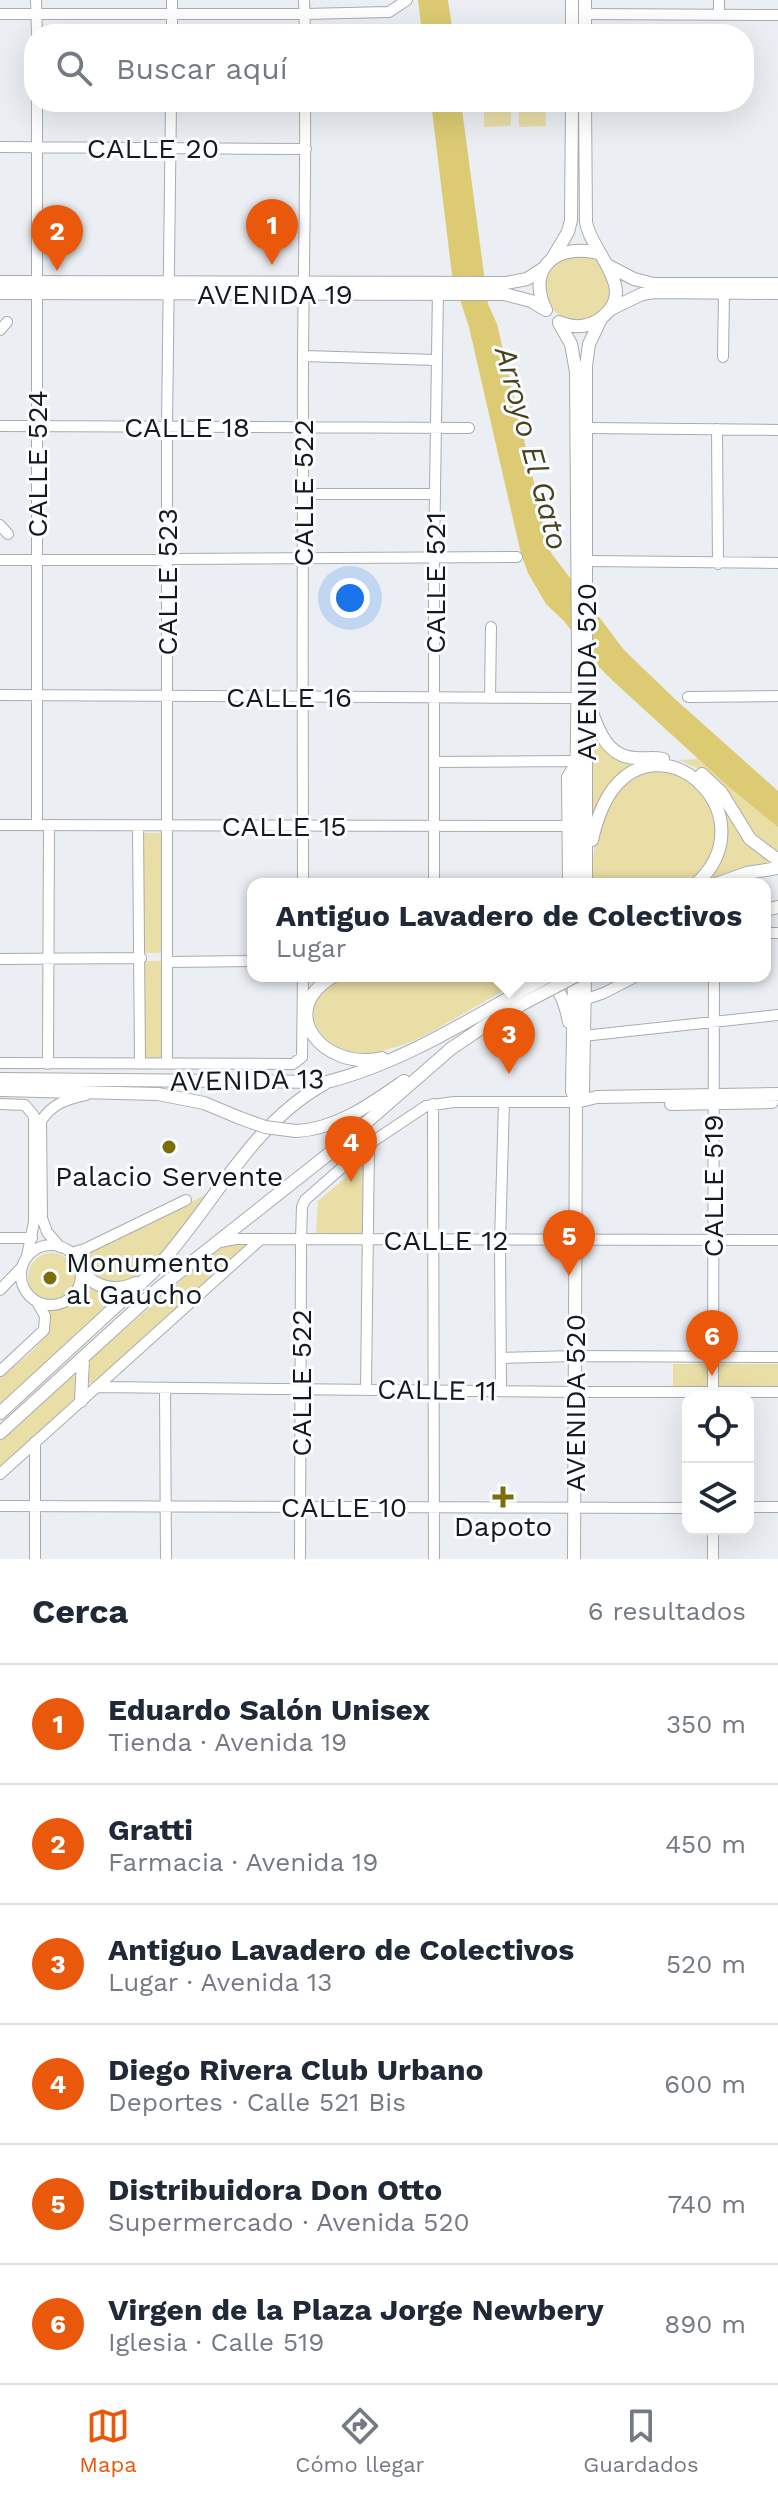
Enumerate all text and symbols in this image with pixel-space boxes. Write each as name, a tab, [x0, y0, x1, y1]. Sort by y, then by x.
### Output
search box	[24, 24, 754, 112]
icon: search	[52, 46, 96, 90]
text: Buscar aquí	[116, 51, 288, 86]
street label: CALLE 20	[87, 132, 219, 165]
pin: 1	[246, 199, 298, 265]
pin: 2	[31, 205, 83, 271]
street label: AVENIDA 19	[197, 278, 353, 311]
water label: Arroyo El Gato	[487, 340, 576, 554]
street label: CALLE 524	[21, 390, 54, 538]
street label: CALLE 18	[124, 411, 250, 444]
street label: CALLE 522	[287, 419, 320, 567]
street label: CALLE 523	[151, 508, 184, 656]
street label: CALLE 521	[419, 512, 452, 654]
your location	[330, 578, 370, 618]
street label: AVENIDA 520	[570, 583, 603, 761]
street label: CALLE 16	[226, 681, 352, 714]
street label: CALLE 15	[221, 810, 347, 843]
popup	[247, 878, 771, 982]
text: Antiguo Lavadero de Colectivos	[276, 898, 742, 933]
text: Lugar	[276, 933, 346, 963]
pin: 3	[483, 1008, 535, 1074]
street label: AVENIDA 13	[169, 1062, 325, 1098]
street label: CALLE 519	[697, 1114, 730, 1258]
pin: 4	[325, 1116, 377, 1182]
marker: Palacio Servente	[160, 1138, 178, 1156]
place label: Palacio Servente	[55, 1160, 283, 1193]
pin: 5	[543, 1210, 595, 1276]
street label: CALLE 12	[383, 1224, 509, 1257]
place label: Monumento al Gaucho	[66, 1246, 230, 1311]
marker: Monumento al Gaucho	[41, 1269, 59, 1287]
street label: CALLE 522	[285, 1309, 318, 1457]
pin: 6	[686, 1310, 738, 1376]
street label: AVENIDA 520	[559, 1314, 592, 1492]
street label: CALLE 11	[377, 1372, 497, 1408]
map controls	[682, 1391, 754, 1535]
button: locate	[682, 1391, 754, 1463]
button: layers	[682, 1463, 754, 1535]
marker: Dapoto	[494, 1488, 512, 1506]
street label: CALLE 10	[281, 1491, 407, 1524]
place label: Dapoto	[454, 1510, 552, 1543]
text: Cerca	[32, 1591, 128, 1631]
text: 6 resultados	[588, 1596, 746, 1626]
text: Eduardo Salón Unisex	[108, 1692, 430, 1727]
text: 1	[52, 1709, 64, 1739]
text: 350 m	[666, 1709, 746, 1739]
text: Tienda · Avenida 19	[108, 1727, 347, 1757]
text: Gratti	[108, 1812, 193, 1847]
text: 2	[50, 1829, 66, 1859]
text: 450 m	[665, 1829, 746, 1859]
text: Farmacia · Avenida 19	[108, 1847, 378, 1877]
text: Antiguo Lavadero de Colectivos	[108, 1932, 574, 1967]
text: 3	[50, 1949, 66, 1979]
text: 520 m	[666, 1949, 746, 1979]
text: Lugar · Avenida 13	[108, 1967, 332, 1997]
text: Diego Rivera Club Urbano	[108, 2052, 484, 2087]
text: 4	[50, 2069, 66, 2099]
text: 600 m	[664, 2069, 746, 2099]
text: Deportes · Calle 521 Bis	[108, 2087, 406, 2117]
text: Distribuidora Don Otto	[108, 2172, 442, 2207]
text: 5	[50, 2189, 66, 2219]
text: 740 m	[667, 2189, 746, 2219]
text: Supermercado · Avenida 520	[108, 2207, 470, 2237]
text: Virgen de la Plaza Jorge Newbery	[108, 2292, 604, 2327]
text: 6	[50, 2309, 66, 2339]
text: 890 m	[664, 2309, 746, 2339]
text: Iglesia · Calle 519	[108, 2327, 324, 2357]
tab: Mapa	[79, 2404, 137, 2477]
tab: Cómo llegar	[295, 2404, 425, 2477]
tab: Guardados	[583, 2404, 699, 2477]

